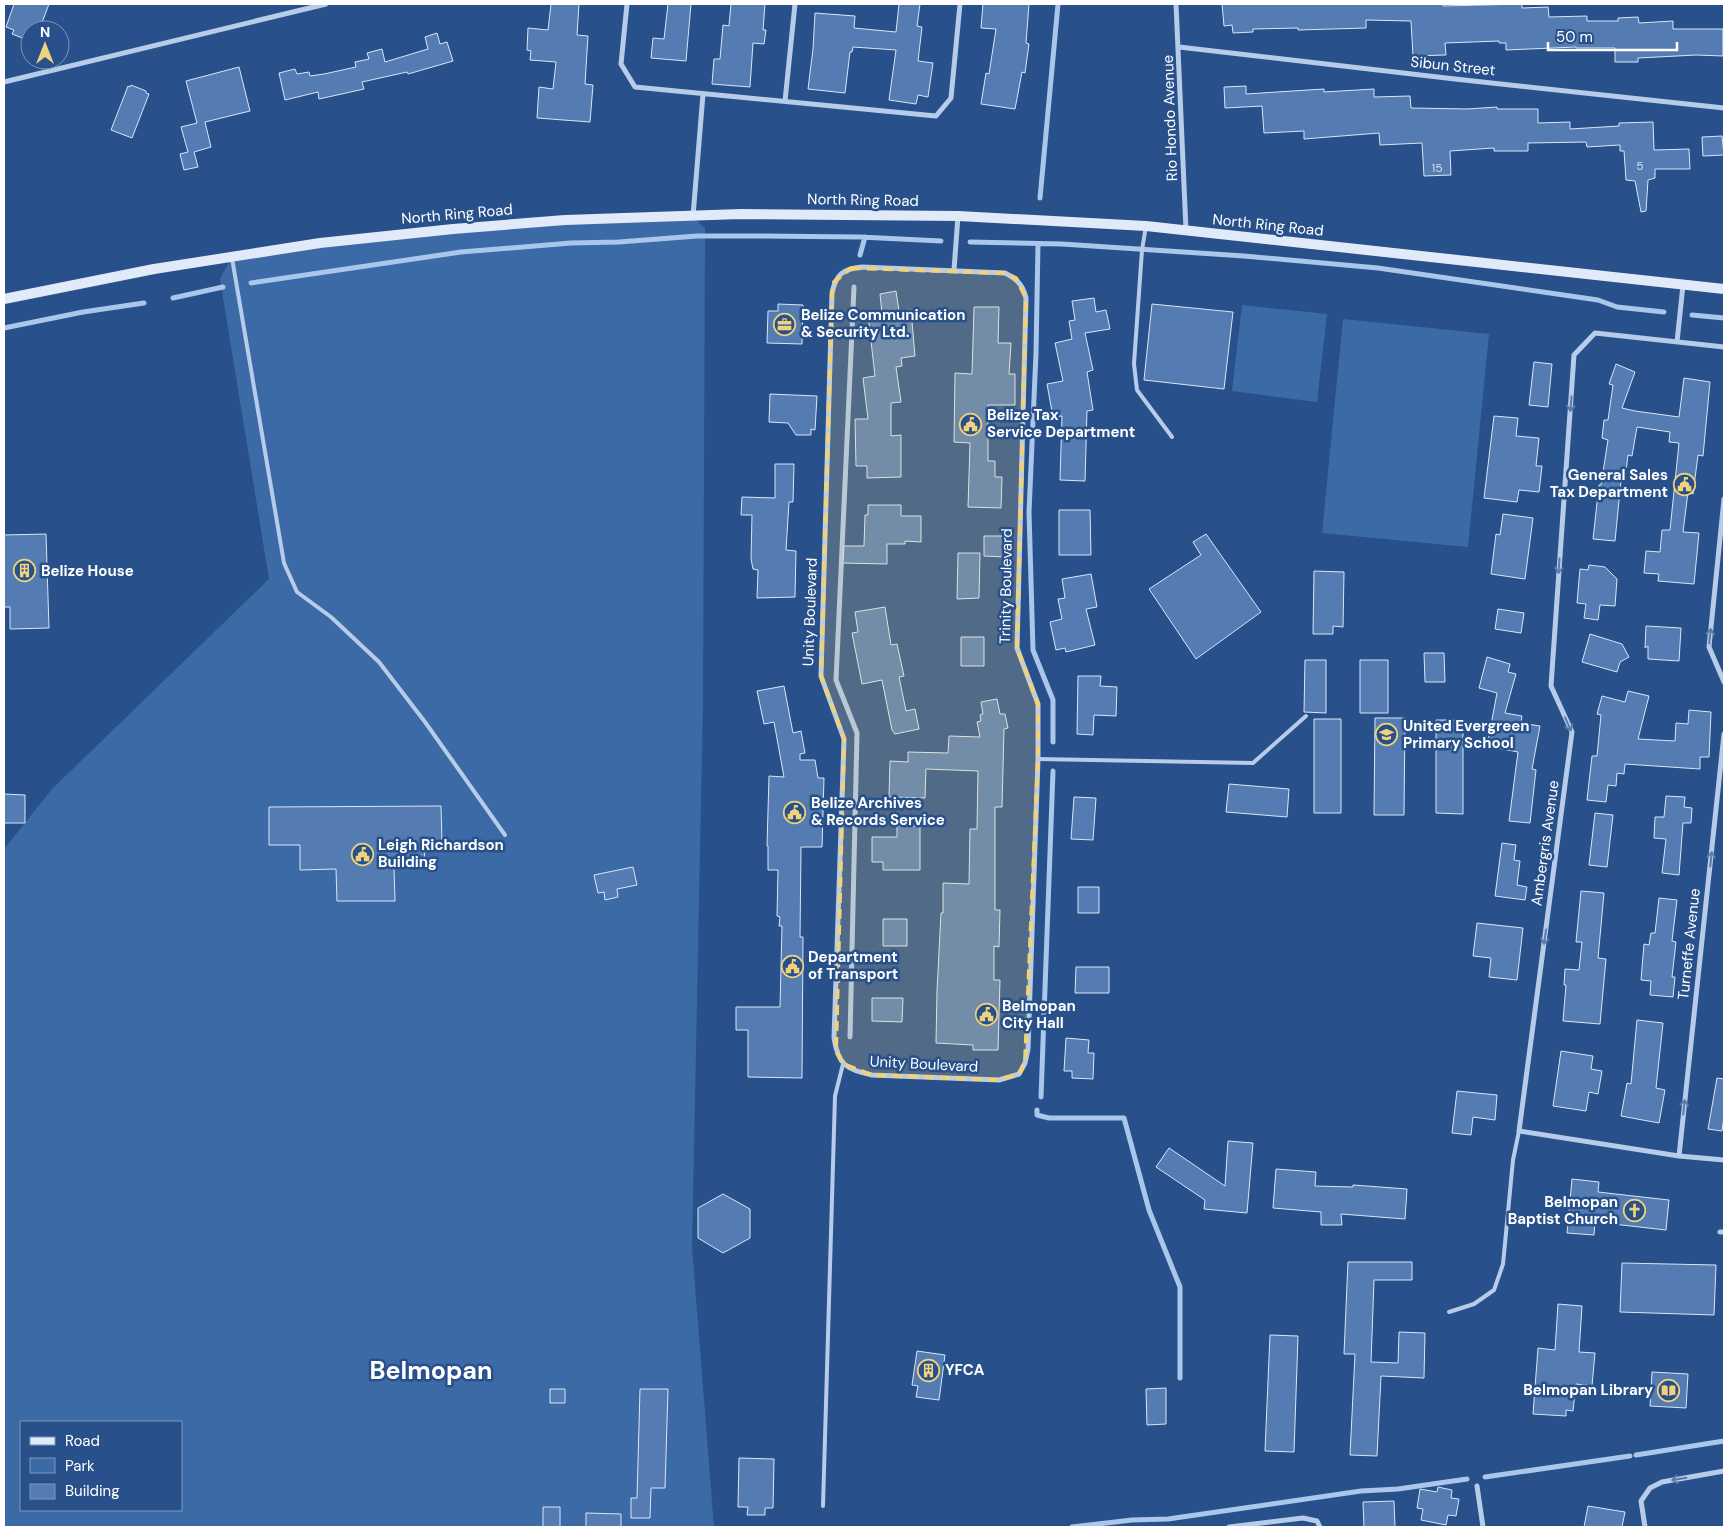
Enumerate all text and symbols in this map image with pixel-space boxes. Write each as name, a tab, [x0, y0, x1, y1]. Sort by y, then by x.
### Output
north arrow	[20, 20, 70, 70]
scale bar	[1548, 20, 1677, 52]
text: N	[40, 23, 50, 41]
text: 50 m	[1556, 27, 1593, 47]
street label: Sibun Street	[1409, 52, 1497, 80]
street label: Rio Hondo Avenue	[1158, 54, 1182, 182]
house number: 5	[1636, 158, 1644, 174]
house number: 15	[1431, 160, 1443, 176]
street label: North Ring Road	[807, 189, 919, 211]
street label: North Ring Road	[400, 199, 514, 229]
street label: North Ring Road	[1211, 209, 1325, 241]
place label: Belize Communication & Security Ltd.	[801, 305, 966, 342]
office icon: Belize Communication & Security Ltd.	[773, 312, 797, 336]
one-way arrow	[1566, 395, 1575, 411]
place label: Belize Tax Service Department	[987, 405, 1135, 442]
public building icon: Belize Tax Service Department	[959, 412, 983, 436]
place label: General Sales Tax Department	[1550, 465, 1668, 502]
public building icon: General Sales Tax Department	[1672, 472, 1696, 496]
street label: Trinity Boulevard	[995, 528, 1017, 644]
street label: Unity Boulevard	[798, 557, 822, 667]
one-way arrow	[1555, 558, 1564, 574]
building icon: Belize House	[13, 559, 37, 583]
place label: Belize House	[41, 561, 134, 581]
one-way arrow	[1705, 629, 1715, 645]
place label: United Evergreen Primary School	[1403, 716, 1529, 753]
one-way arrow	[1564, 716, 1574, 731]
school or university icon: United Evergreen Primary School	[1375, 723, 1399, 747]
street label: Ambergris Avenue	[1526, 779, 1564, 907]
place label: Belize Archives & Records Service	[811, 793, 945, 830]
public building icon: Belize Archives & Records Service	[783, 800, 807, 824]
place label: Leigh Richardson Building	[378, 835, 504, 872]
public building icon: Leigh Richardson Building	[350, 842, 374, 866]
one-way arrow	[1706, 851, 1716, 867]
street label: Turneffe Avenue	[1673, 887, 1705, 1001]
one-way arrow	[1540, 928, 1550, 944]
place label: Department of Transport	[808, 947, 898, 984]
public building icon: Department of Transport	[780, 954, 804, 978]
place label: Belmopan City Hall	[1002, 996, 1076, 1033]
public building icon: Belmopan City Hall	[974, 1003, 998, 1027]
street label: Unity Boulevard	[869, 1051, 979, 1077]
one-way arrow	[1679, 1099, 1689, 1115]
place label: Belmopan Baptist Church	[1508, 1192, 1618, 1229]
church icon: Belmopan Baptist Church	[1622, 1199, 1646, 1223]
district label: Belmopan	[370, 1354, 492, 1387]
building icon: YFCA	[917, 1358, 941, 1382]
place label: YFCA	[945, 1360, 985, 1380]
library icon: Belmopan Library	[1657, 1378, 1681, 1402]
place label: Belmopan Library	[1523, 1380, 1653, 1400]
legend	[20, 1421, 182, 1511]
text: Road	[65, 1431, 100, 1451]
text: Park	[65, 1456, 95, 1476]
one-way arrow	[1671, 1475, 1687, 1484]
text: Building	[65, 1481, 120, 1501]

